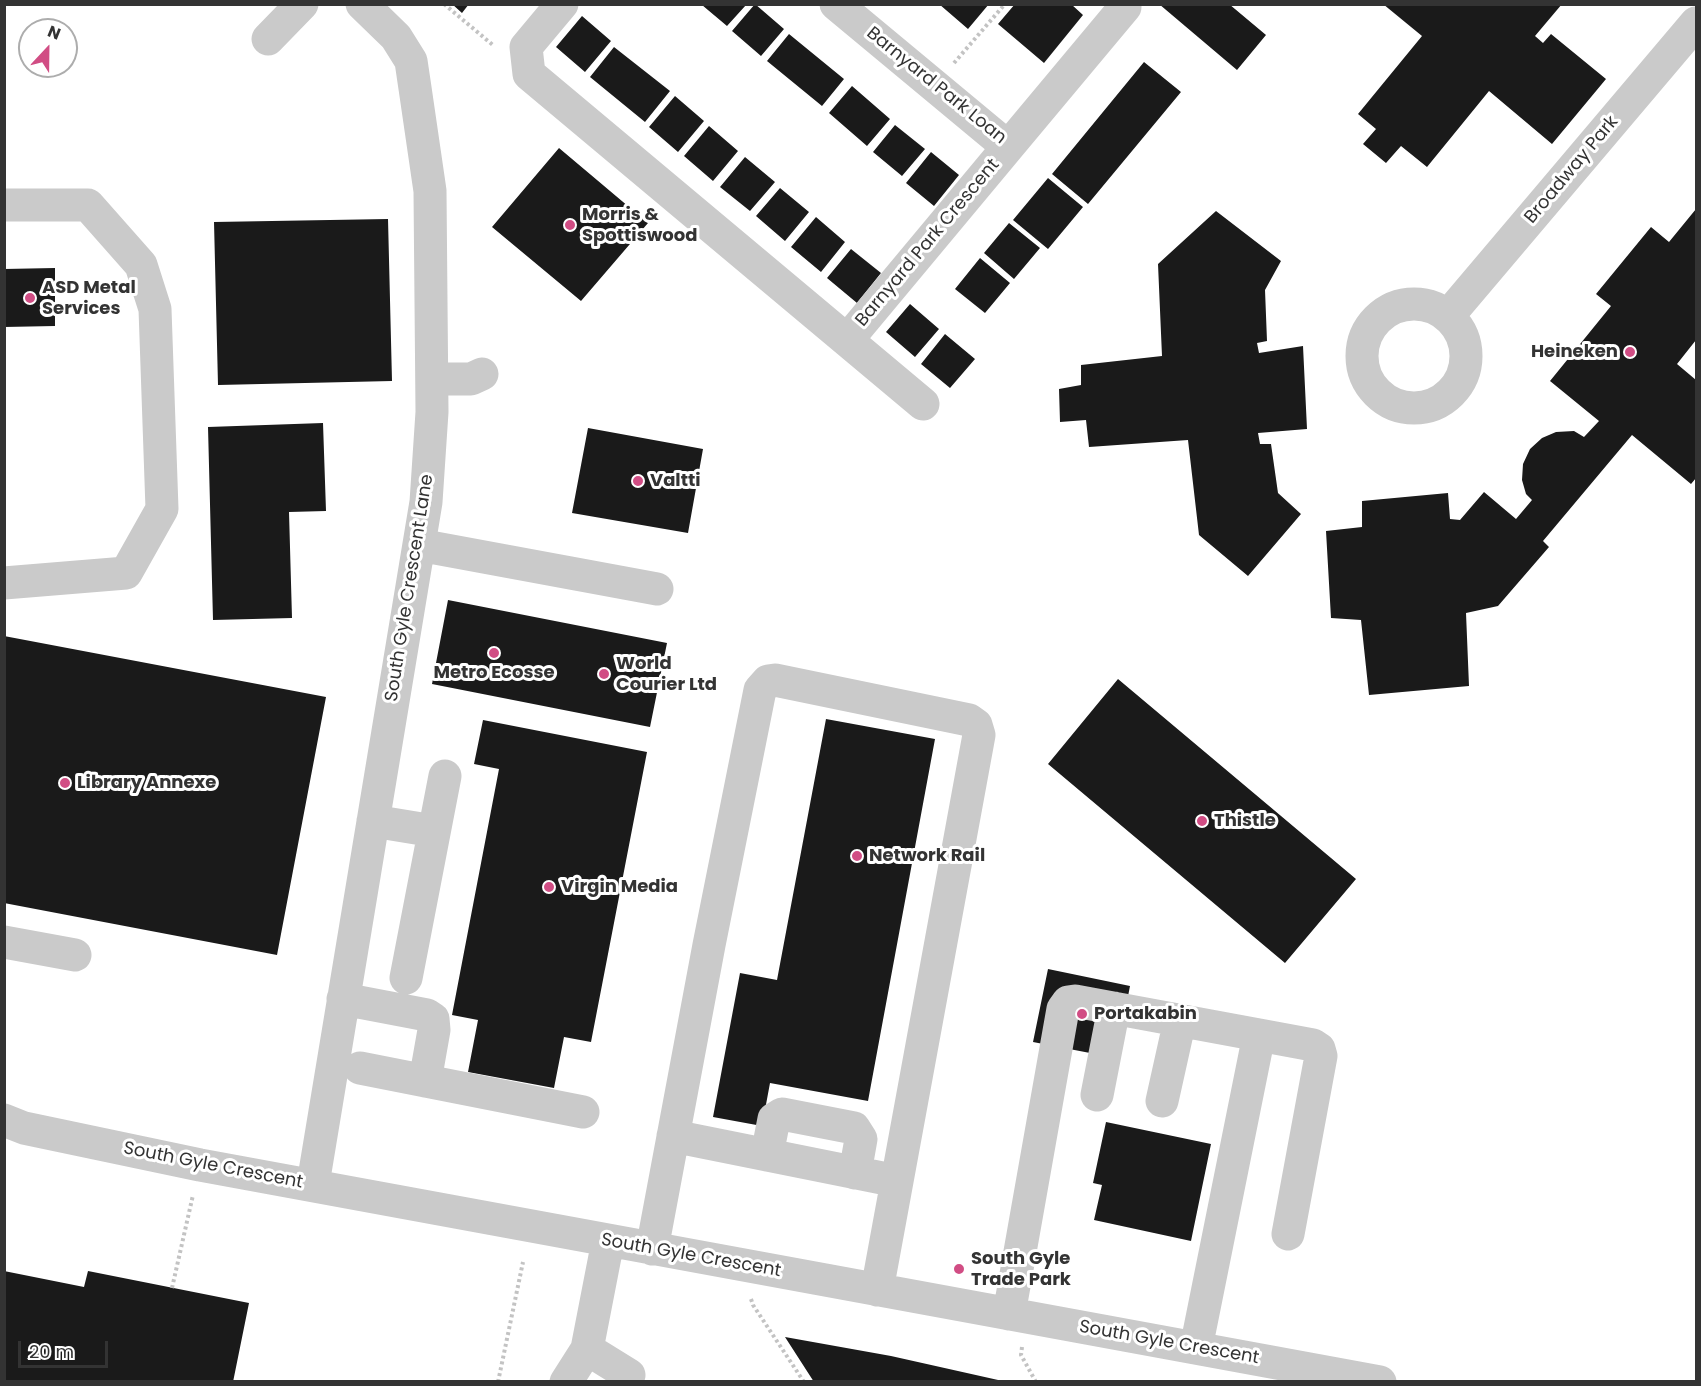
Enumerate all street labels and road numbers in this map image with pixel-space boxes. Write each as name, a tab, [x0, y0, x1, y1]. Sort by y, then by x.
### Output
street label: Barnyard Park Loan	[862, 23, 1010, 149]
street label: Broadway Park	[1521, 112, 1623, 228]
street label: Barnyard Park Crescent	[852, 155, 1004, 331]
street label: South Gyle Crescent Lane	[381, 473, 439, 703]
street label: South Gyle Crescent	[121, 1138, 305, 1194]
street label: South Gyle Crescent	[599, 1230, 783, 1282]
street label: South Gyle Crescent	[1077, 1317, 1261, 1369]

